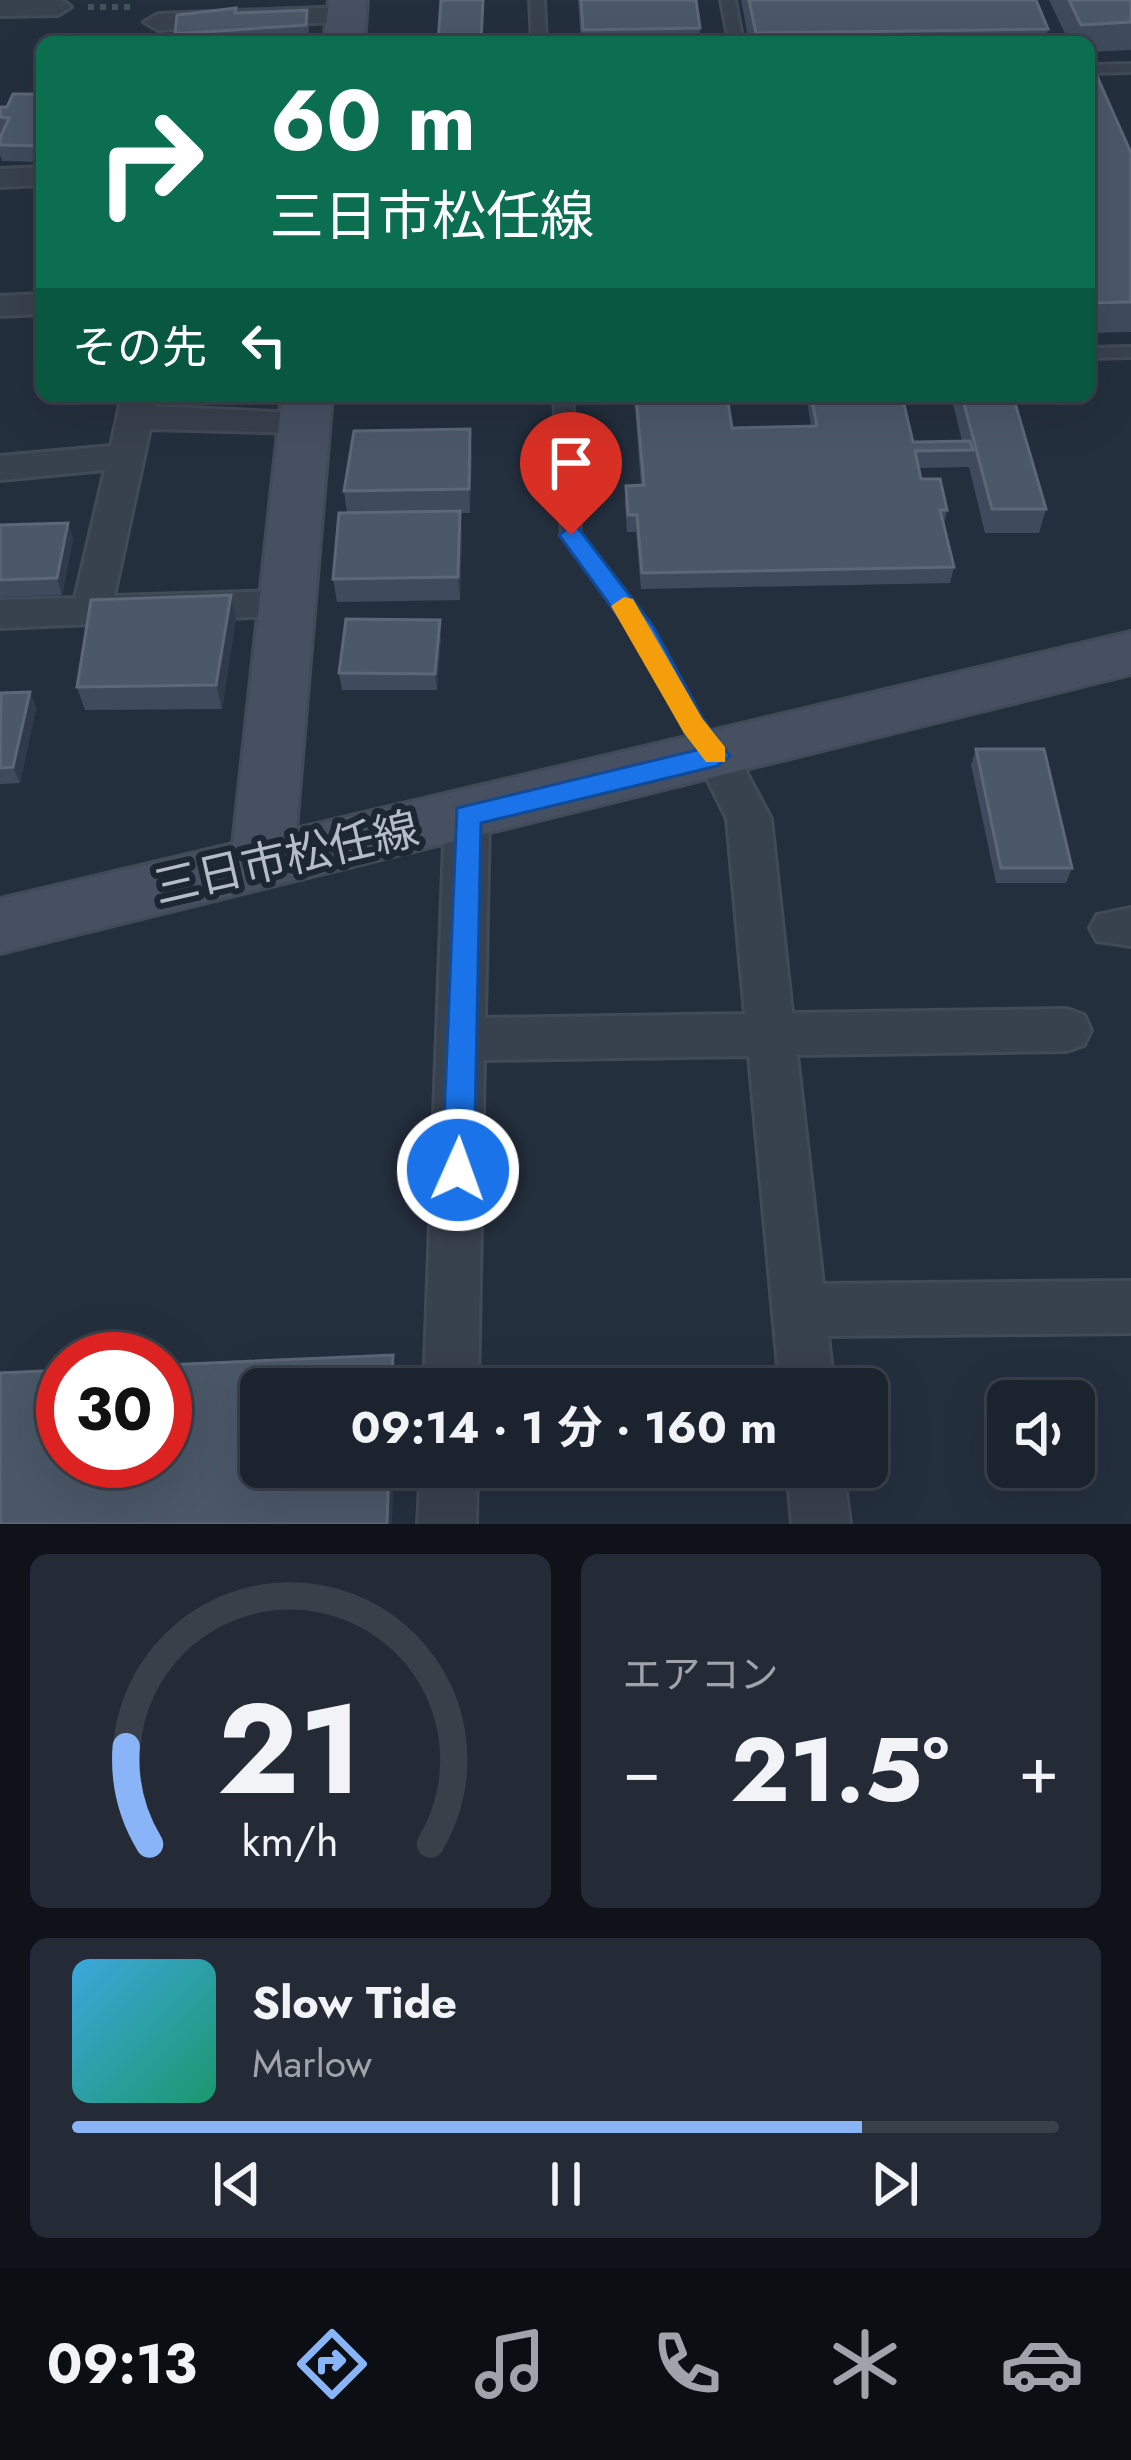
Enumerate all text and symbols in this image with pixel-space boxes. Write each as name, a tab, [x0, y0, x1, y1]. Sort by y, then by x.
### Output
text: 60 m	[270, 60, 476, 182]
icon: right	[72, 84, 228, 240]
text: 三日市松任線	[270, 177, 594, 255]
icon: left	[231, 312, 297, 378]
text: その先	[72, 315, 207, 380]
pin	[520, 412, 622, 535]
icon: arrive	[538, 430, 604, 496]
street label: 三日市松任線	[147, 796, 425, 920]
position arrow	[395, 1107, 521, 1233]
speed limit sign: 30	[36, 1332, 192, 1488]
map controls	[987, 1380, 1095, 1488]
button: sound	[987, 1380, 1095, 1488]
text: 09:14 · 1 分 · 160 m	[351, 1395, 777, 1460]
text: エアコン	[623, 1646, 779, 1703]
text: 21	[218, 1659, 363, 1840]
text: 21.5°	[731, 1705, 949, 1835]
text: −	[623, 1722, 661, 1818]
text: +	[1018, 1722, 1059, 1818]
text: km/h	[242, 1810, 339, 1872]
text: Slow Tide	[252, 1970, 457, 2035]
text: Marlow	[252, 2035, 372, 2092]
icon: previous	[204, 2151, 270, 2217]
icon: pause	[533, 2151, 599, 2217]
icon: next	[862, 2151, 928, 2217]
icon: directions	[290, 2322, 374, 2406]
icon: music	[468, 2322, 552, 2406]
icon: phone	[645, 2322, 729, 2406]
icon: climate	[823, 2322, 907, 2406]
icon: car	[1000, 2322, 1084, 2406]
text: 09:13	[47, 2325, 197, 2403]

